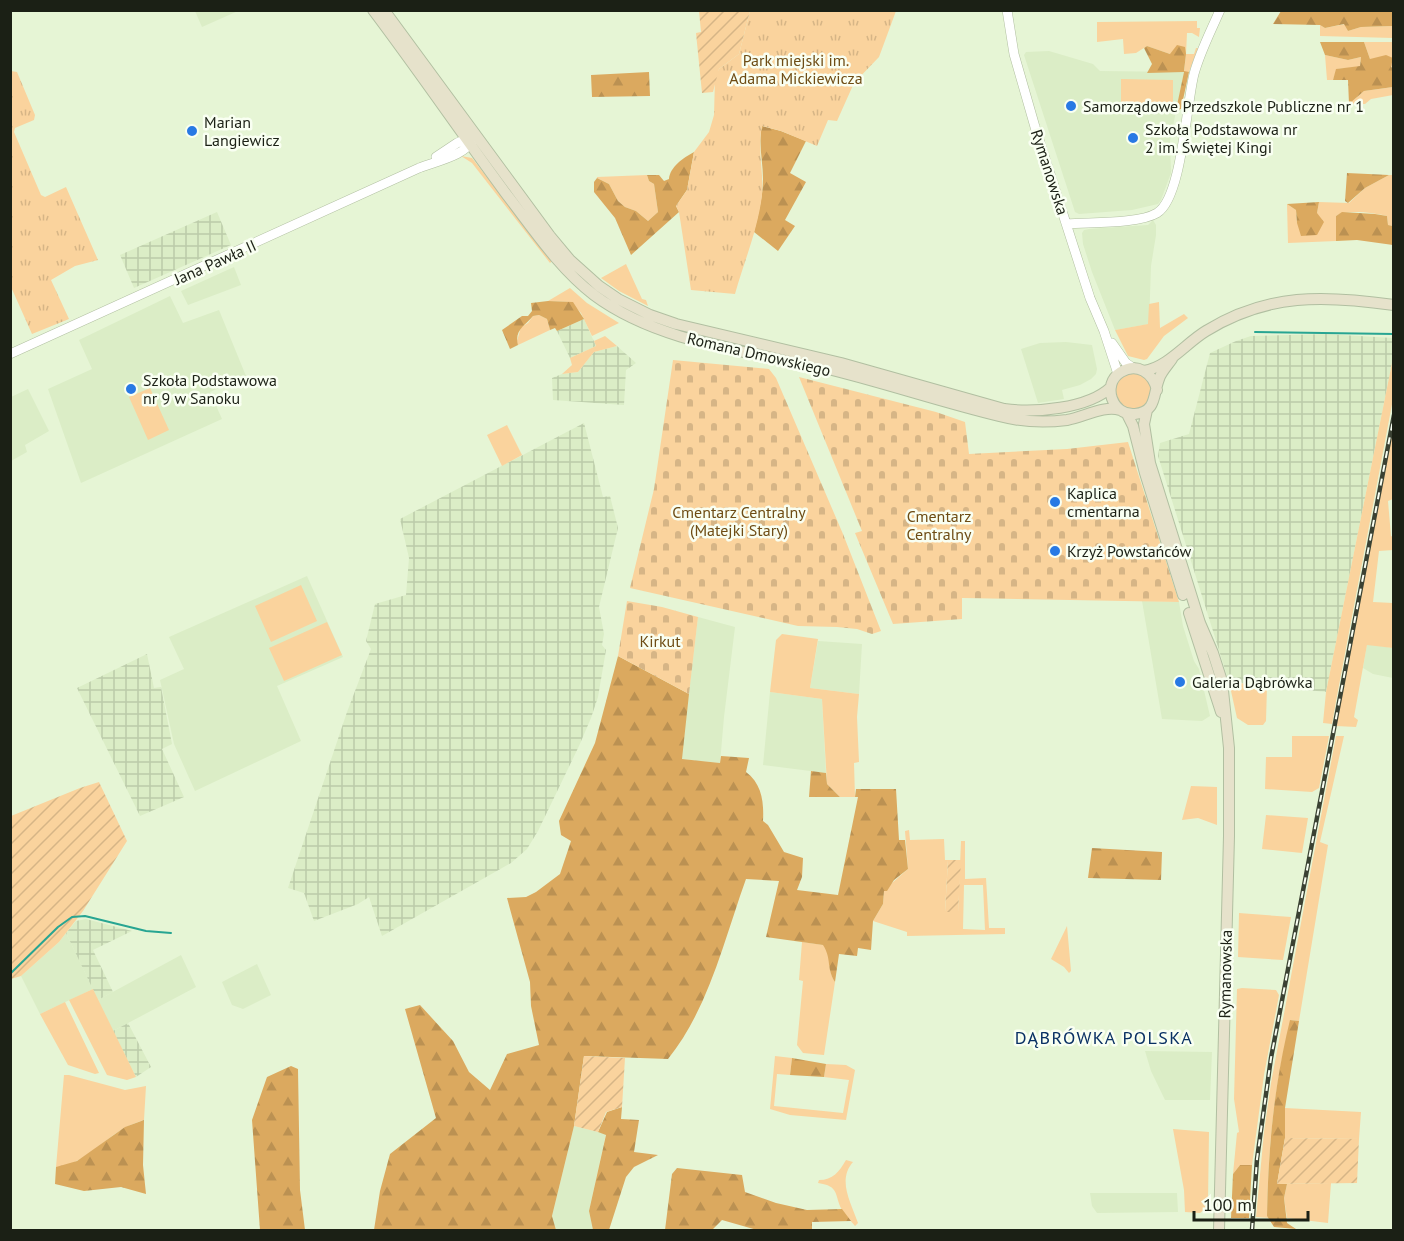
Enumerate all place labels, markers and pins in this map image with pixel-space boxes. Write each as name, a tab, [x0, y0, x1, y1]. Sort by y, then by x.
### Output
place label: Samorządowe Przedszkole Publiczne nr 1	[1083, 96, 1364, 116]
marker: Samorządowe Przedszkole Publiczne nr 1	[1064, 99, 1078, 113]
place label: Marian Langiewicz	[204, 112, 280, 150]
place label: Szkoła Podstawowa nr 2 im. Świętej Kingi	[1145, 119, 1298, 157]
marker: Marian Langiewicz	[185, 124, 199, 138]
marker: Szkoła Podstawowa nr 2 im. Świętej Kingi	[1126, 131, 1140, 145]
place label: Szkoła Podstawowa nr 9 w Sanoku	[143, 370, 277, 408]
marker: Szkoła Podstawowa nr 9 w Sanoku	[124, 382, 138, 396]
place label: Kaplica cmentarna	[1067, 483, 1140, 521]
marker: Kaplica cmentarna	[1048, 495, 1062, 509]
place label: Krzyż Powstańców	[1067, 541, 1192, 561]
marker: Krzyż Powstańców	[1048, 544, 1062, 558]
place label: Galeria Dąbrówka	[1192, 672, 1313, 692]
marker: Galeria Dąbrówka	[1173, 675, 1187, 689]

